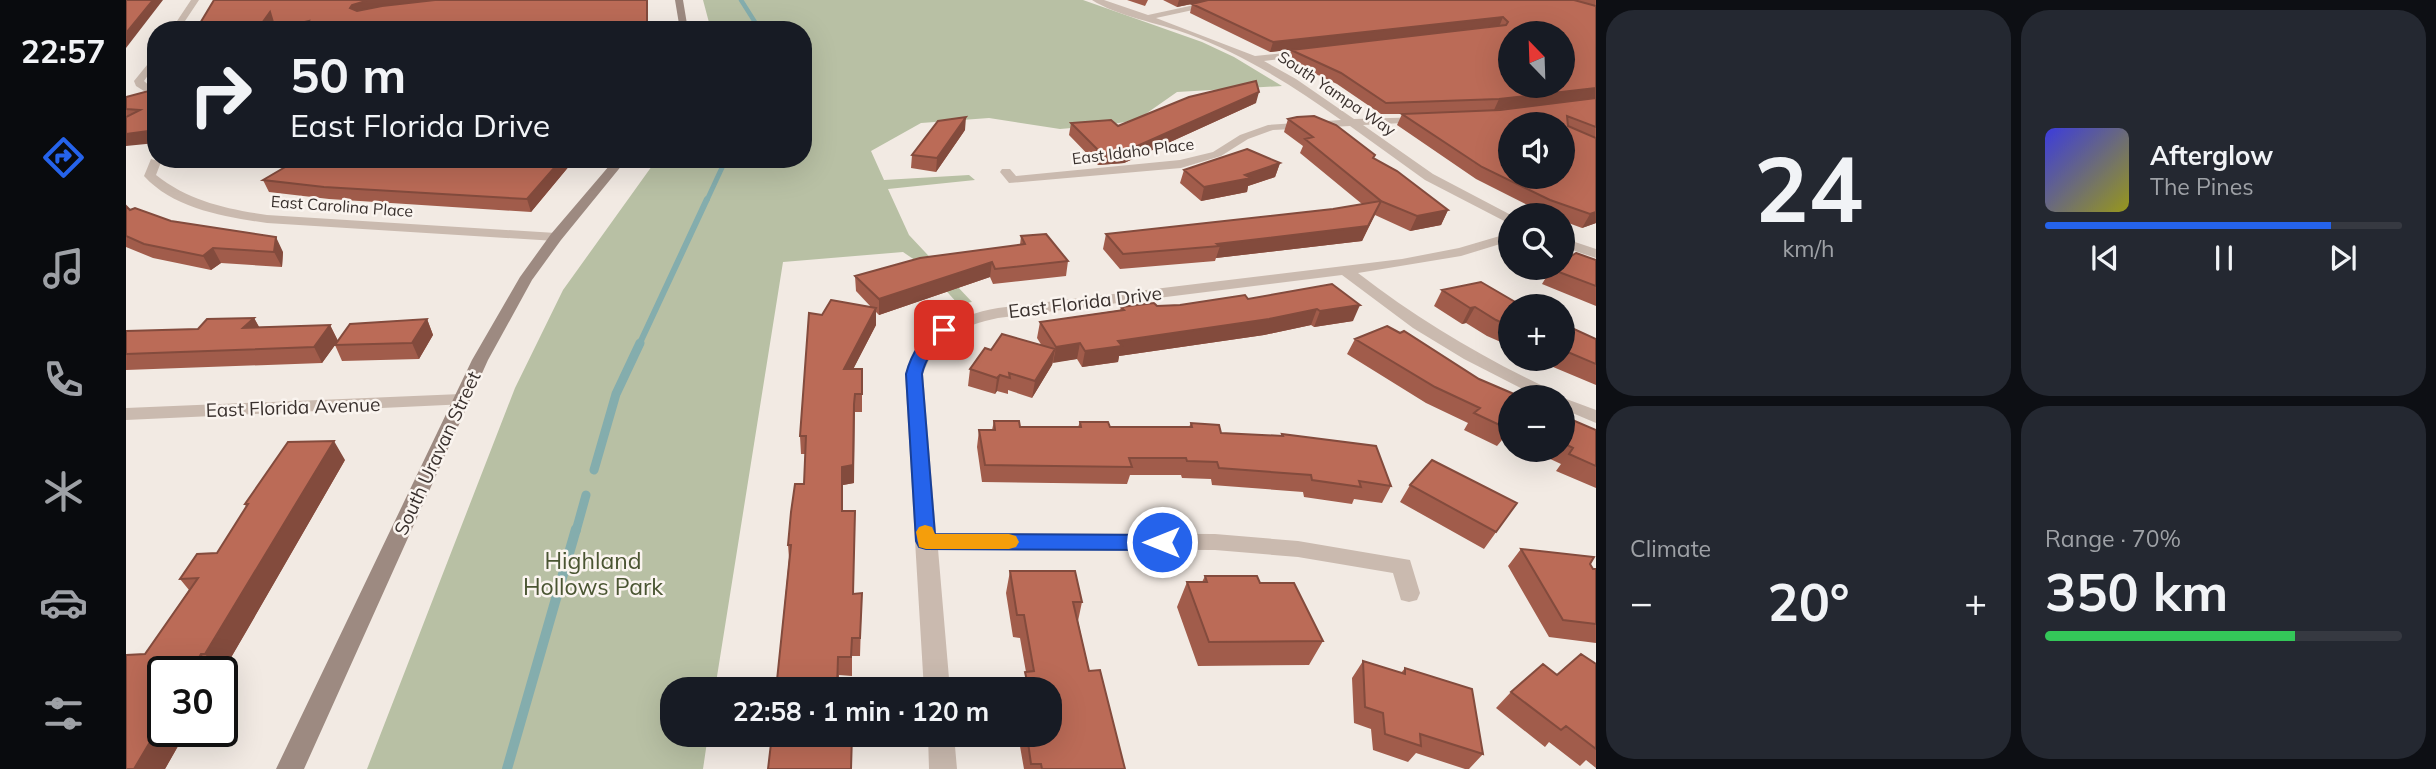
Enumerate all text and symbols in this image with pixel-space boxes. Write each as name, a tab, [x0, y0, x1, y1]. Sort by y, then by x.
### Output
north arrow	[1498, 21, 1575, 98]
map controls	[1498, 21, 1575, 462]
text: 22:57	[21, 31, 105, 71]
text: 50 m	[290, 44, 406, 105]
street label: South Yampa Way	[1274, 46, 1400, 140]
icon: right	[175, 49, 266, 140]
text: East Florida Drive	[290, 105, 550, 145]
button: sound	[1498, 112, 1575, 189]
text: 24	[1754, 131, 1863, 245]
icon: directions	[39, 133, 88, 182]
street label: East Idaho Place	[1071, 134, 1195, 168]
text: Afterglow	[2150, 139, 2273, 172]
text: The Pines	[2150, 172, 2254, 201]
street label: East Carolina Place	[270, 191, 414, 221]
button: search	[1498, 203, 1575, 280]
text: km/h	[1782, 234, 1835, 263]
icon: previous	[2086, 239, 2124, 277]
icon: pause	[2205, 239, 2243, 277]
icon: next	[2324, 239, 2362, 277]
icon: music	[39, 244, 88, 293]
street label: East Florida Drive	[1007, 281, 1163, 323]
button: +	[1498, 294, 1575, 371]
pin	[914, 300, 974, 360]
icon: arrive	[925, 311, 963, 349]
icon: phone	[39, 355, 88, 404]
street label: South Uravan Street	[388, 367, 486, 539]
button: −	[1498, 385, 1575, 462]
street label: East Florida Avenue	[205, 392, 381, 422]
icon: climate	[39, 467, 88, 516]
position arrow	[1125, 505, 1199, 579]
text: Range · 70%	[2045, 524, 2181, 553]
text: Climate	[1630, 534, 1711, 563]
park label: Highland Hollows Park	[523, 546, 664, 601]
text: 350 km	[2045, 559, 2228, 624]
text: 20°	[1767, 569, 1850, 634]
icon: car	[39, 578, 88, 627]
text: −	[1630, 578, 1653, 626]
text: +	[1964, 578, 1987, 626]
speed limit sign: 30	[147, 656, 238, 747]
icon: filters	[39, 689, 88, 738]
text: 22:58 · 1 min · 120 m	[733, 695, 989, 728]

